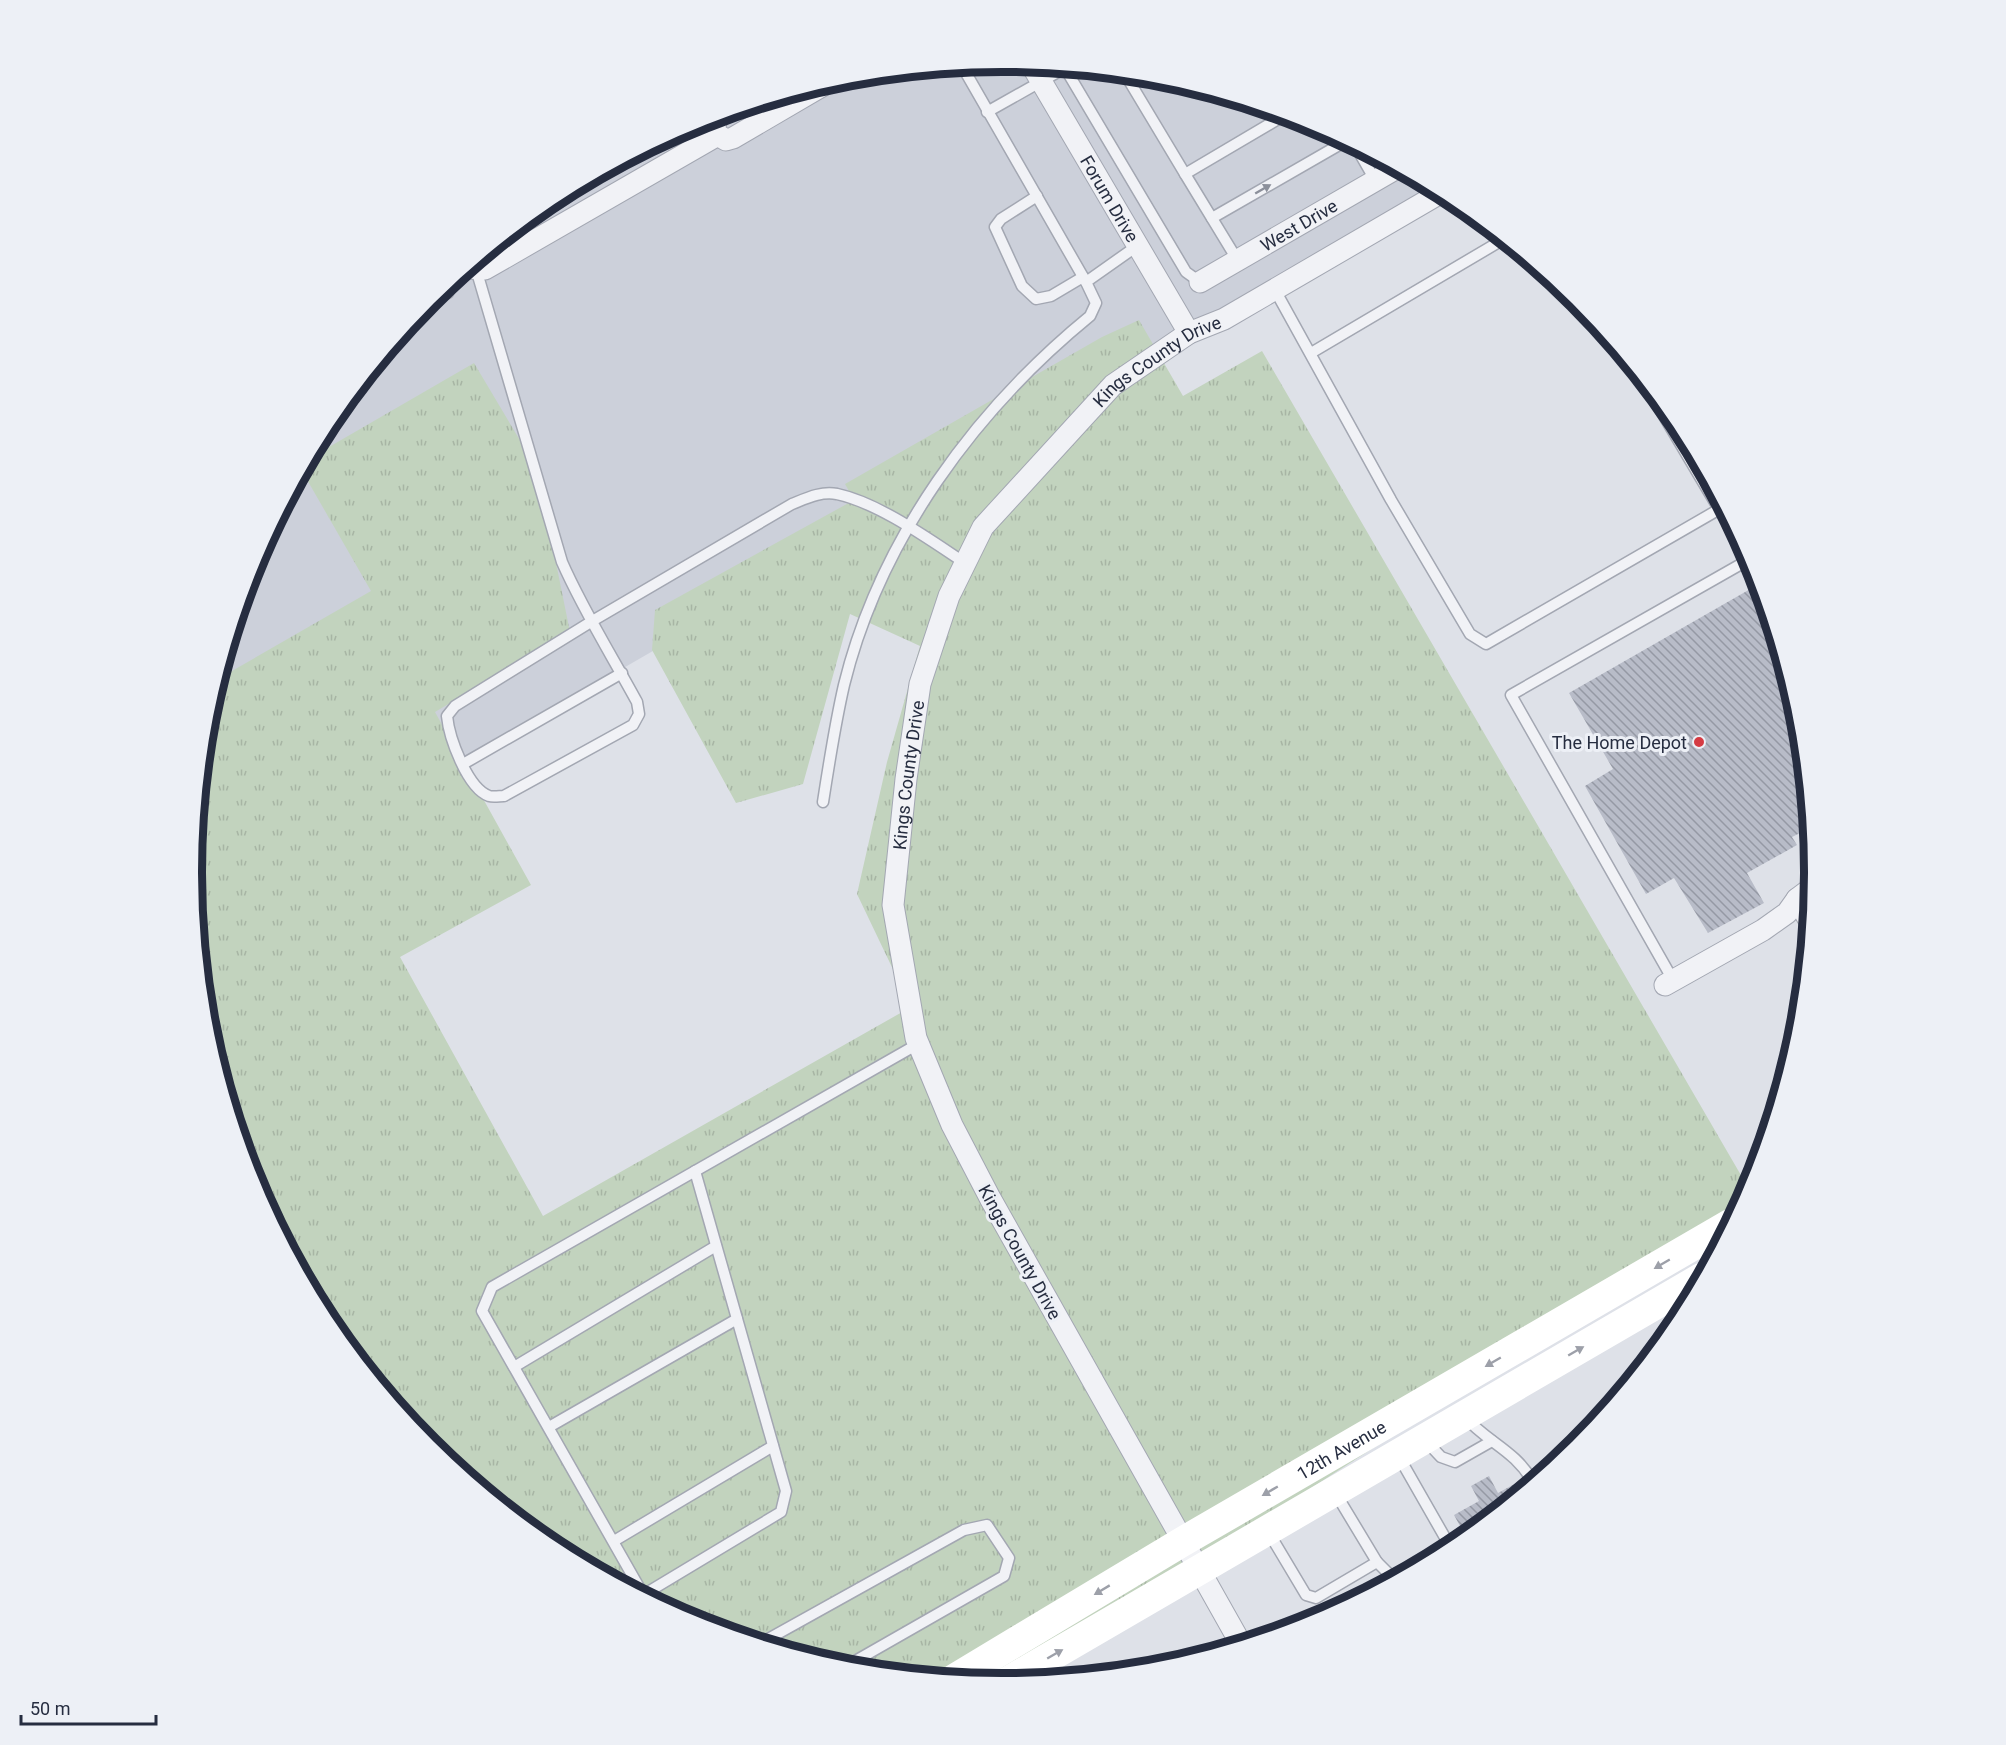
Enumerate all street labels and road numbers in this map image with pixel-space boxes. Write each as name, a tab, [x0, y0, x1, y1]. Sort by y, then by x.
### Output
street label: Forum Drive	[1076, 151, 1144, 246]
street label: West Drive	[1256, 194, 1341, 255]
street label: Kings County Drive	[1088, 311, 1224, 411]
street label: Kings County Drive	[888, 699, 928, 851]
street label: Kings County Drive	[974, 1181, 1066, 1323]
street label: 12th Avenue	[1293, 1416, 1389, 1484]

